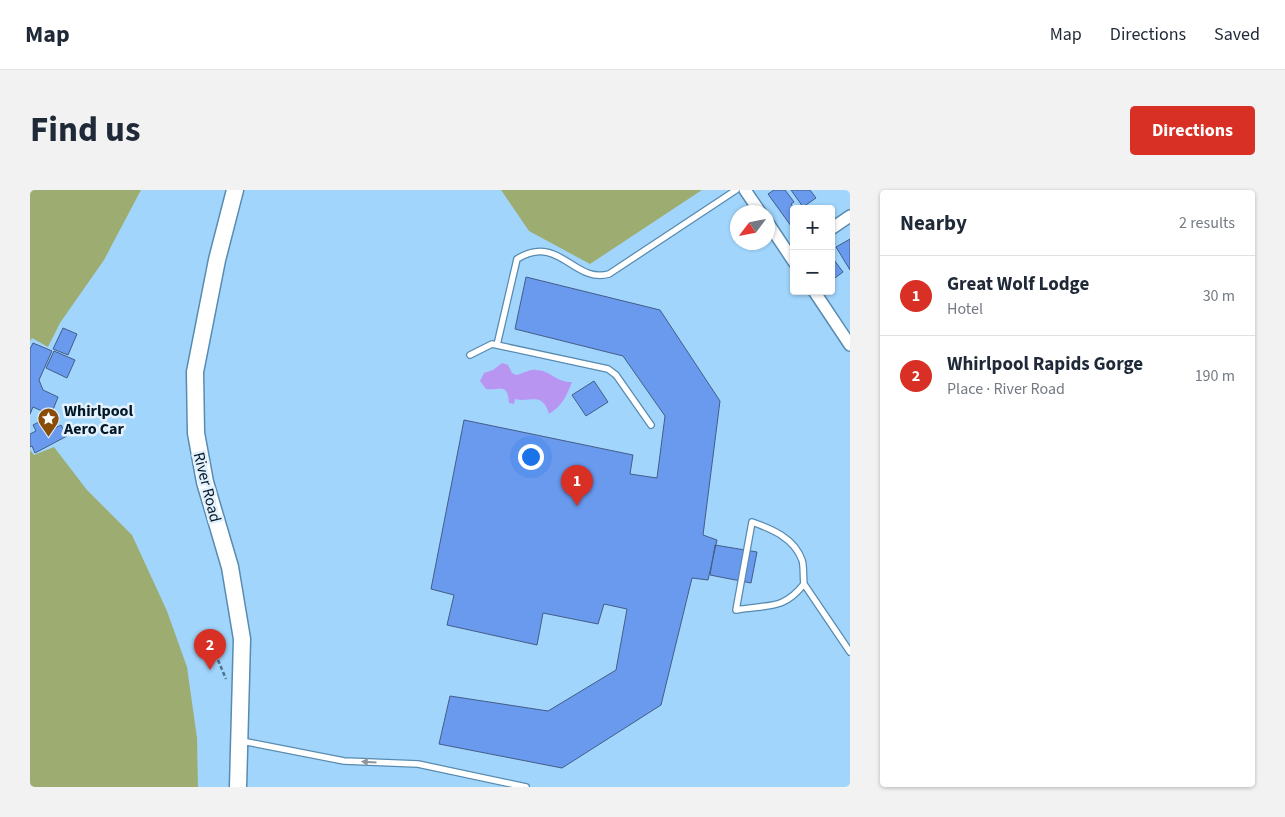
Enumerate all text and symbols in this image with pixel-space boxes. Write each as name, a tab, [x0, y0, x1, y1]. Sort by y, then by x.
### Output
text: Map	[25, 17, 70, 52]
text: Map	[1050, 22, 1082, 47]
text: Directions	[1110, 22, 1186, 47]
text: Saved	[1214, 22, 1260, 47]
text: Find us	[30, 105, 140, 155]
button: Directions	[1130, 106, 1255, 155]
north arrow	[730, 205, 775, 250]
map controls	[790, 205, 835, 295]
button: +	[790, 205, 835, 250]
text: Nearby	[900, 208, 967, 238]
text: 2 results	[1179, 212, 1235, 234]
button: −	[790, 250, 835, 295]
text: Great Wolf Lodge	[947, 271, 1089, 298]
text: 1	[912, 285, 920, 307]
text: 30 m	[1203, 285, 1235, 307]
text: Hotel	[947, 298, 983, 320]
text: Whirlpool Rapids Gorge	[947, 351, 1143, 378]
text: 2	[912, 365, 920, 387]
text: 190 m	[1195, 365, 1235, 387]
text: Place · River Road	[947, 378, 1065, 400]
place label: Whirlpool Aero Car	[63, 400, 133, 440]
place icon: Whirlpool Aero Car	[36, 407, 60, 438]
your location	[518, 444, 544, 470]
street label: River Road	[188, 450, 226, 525]
pin: 1	[561, 465, 593, 506]
pin: 2	[194, 629, 226, 670]
one-way arrow	[361, 758, 377, 766]

